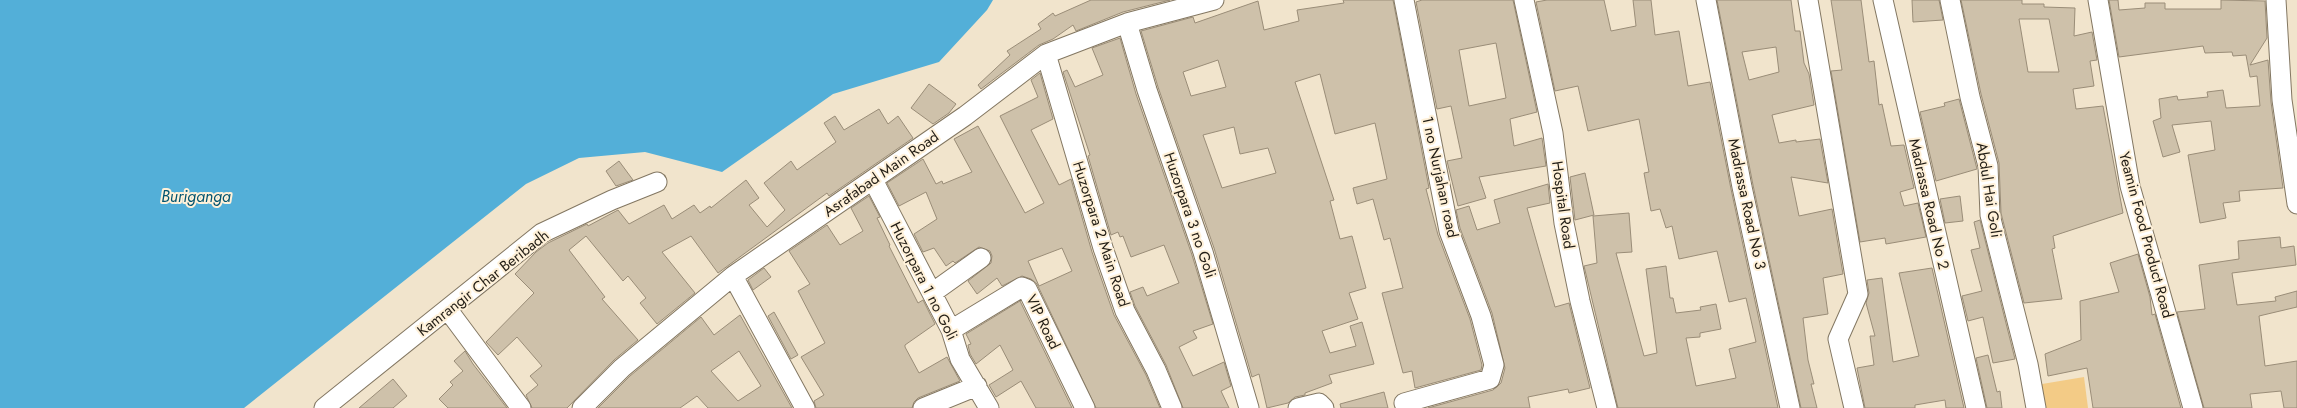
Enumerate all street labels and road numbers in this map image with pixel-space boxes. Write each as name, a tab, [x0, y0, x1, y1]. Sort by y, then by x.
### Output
street label: 1 no Nurjahan road	[1416, 114, 1464, 240]
street label: Asrafabad Main Road	[819, 126, 943, 222]
street label: Madrassa Road No 3	[1722, 136, 1772, 272]
street label: Madrassa Road No 2	[1903, 136, 1955, 272]
street label: Abdul Hai Goli	[1971, 141, 2007, 239]
street label: Huzorpara 3 no Goli	[1158, 149, 1222, 281]
street label: Yeamin Food Product Road	[2113, 149, 2179, 321]
street label: Huzorpara 2 Main Road	[1067, 158, 1135, 310]
street label: Hospital Road	[1546, 160, 1580, 250]
street label: Huzorpara 1 no Goli	[885, 218, 963, 344]
street label: Kamrangir Char Beribadh	[412, 224, 554, 342]
street label: VIP Road	[1020, 291, 1066, 353]

